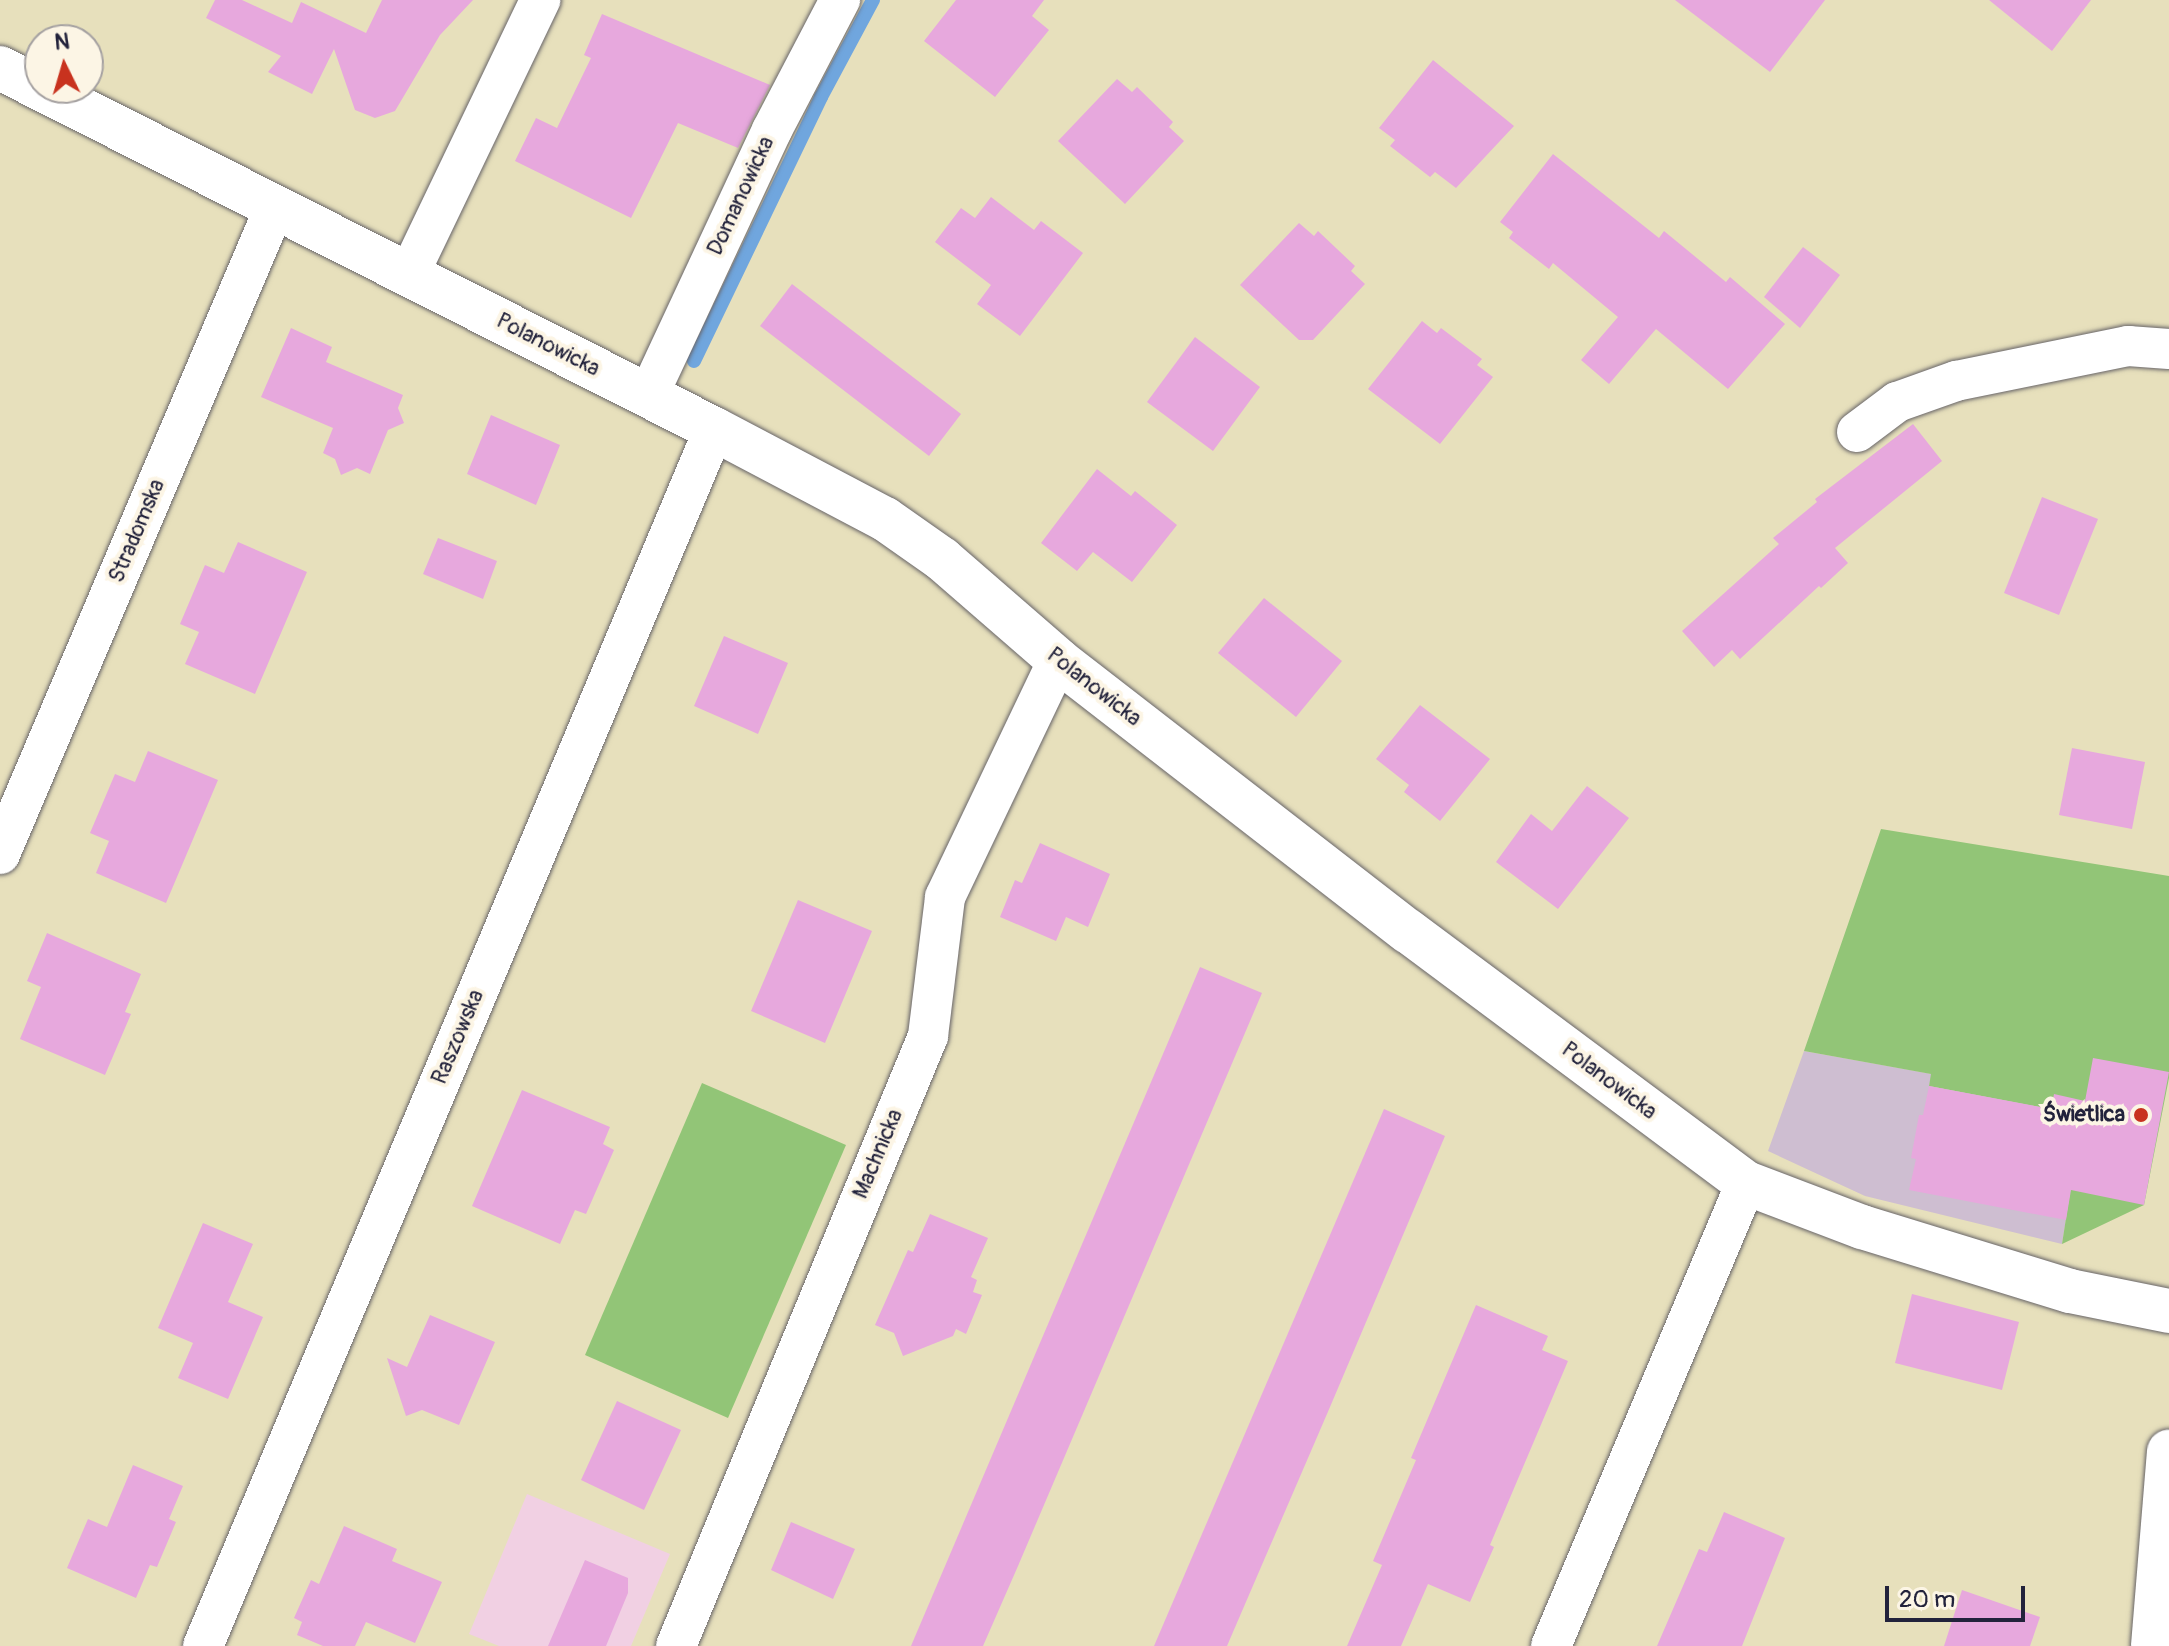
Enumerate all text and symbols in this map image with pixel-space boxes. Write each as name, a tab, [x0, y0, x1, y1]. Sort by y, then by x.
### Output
north arrow	[24, 24, 104, 104]
text: N	[53, 27, 71, 57]
street label: Domanowicka	[702, 132, 780, 260]
street label: Polanowicka	[492, 308, 604, 382]
street label: Stradomska	[103, 475, 171, 587]
street label: Polanowicka	[1042, 642, 1146, 732]
street label: Raszowska	[426, 986, 490, 1088]
street label: Polanowicka	[1556, 1037, 1662, 1125]
place label: Świetlica	[2043, 1102, 2125, 1128]
street label: Machnicka	[847, 1105, 909, 1203]
marker: Świetlica	[2132, 1106, 2150, 1124]
scale bar	[1889, 1570, 2029, 1620]
text: 20 m	[1899, 1585, 1955, 1614]

